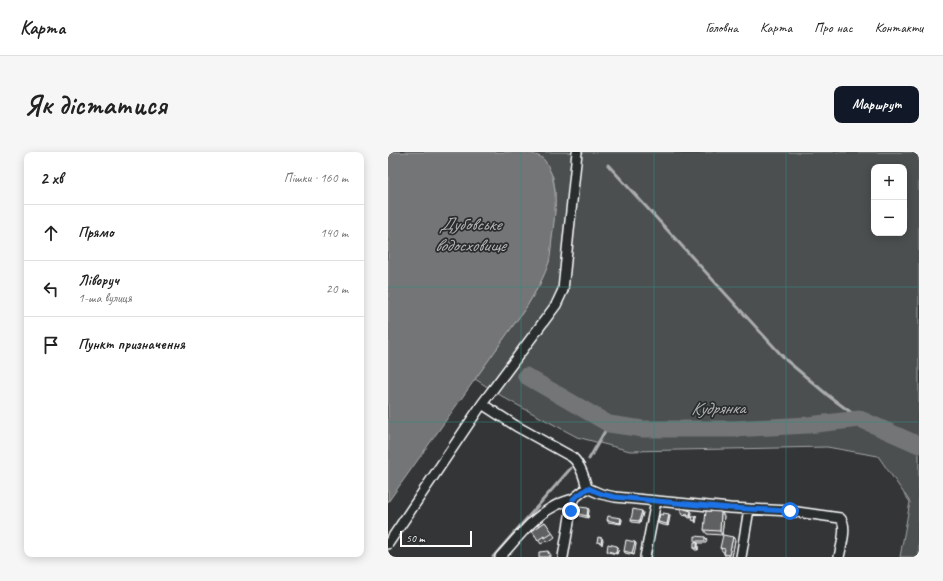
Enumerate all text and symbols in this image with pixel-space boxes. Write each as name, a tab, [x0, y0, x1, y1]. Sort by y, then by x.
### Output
text: Карта	[20, 16, 65, 40]
text: Головна	[705, 19, 738, 36]
text: Карта	[760, 19, 792, 36]
text: Про нас	[814, 19, 853, 36]
text: Контакти	[875, 19, 923, 36]
button: Маршрут	[834, 86, 919, 123]
text: Як дістатися	[24, 87, 167, 122]
map controls	[871, 164, 907, 236]
button: +	[871, 164, 907, 200]
text: 2 хв	[40, 168, 63, 189]
text: Пішки · 160 m	[284, 170, 348, 186]
button: −	[871, 200, 907, 236]
water label: Дубовське водосховище	[435, 213, 508, 256]
icon: ahead	[40, 222, 62, 244]
text: Прямо	[78, 223, 114, 242]
text: 140 m	[320, 225, 348, 241]
text: Ліворуч	[78, 271, 119, 290]
icon: left	[40, 278, 62, 300]
text: 20 m	[326, 281, 348, 297]
text: 1-ша вулиця	[78, 290, 132, 306]
icon: arrive	[40, 334, 62, 356]
text: Пункт призначення	[78, 335, 185, 354]
water label: Кудрянка	[691, 396, 748, 419]
route end	[562, 502, 580, 520]
route start	[781, 502, 799, 520]
scale bar	[400, 529, 472, 548]
text: 50 m	[406, 531, 425, 545]

